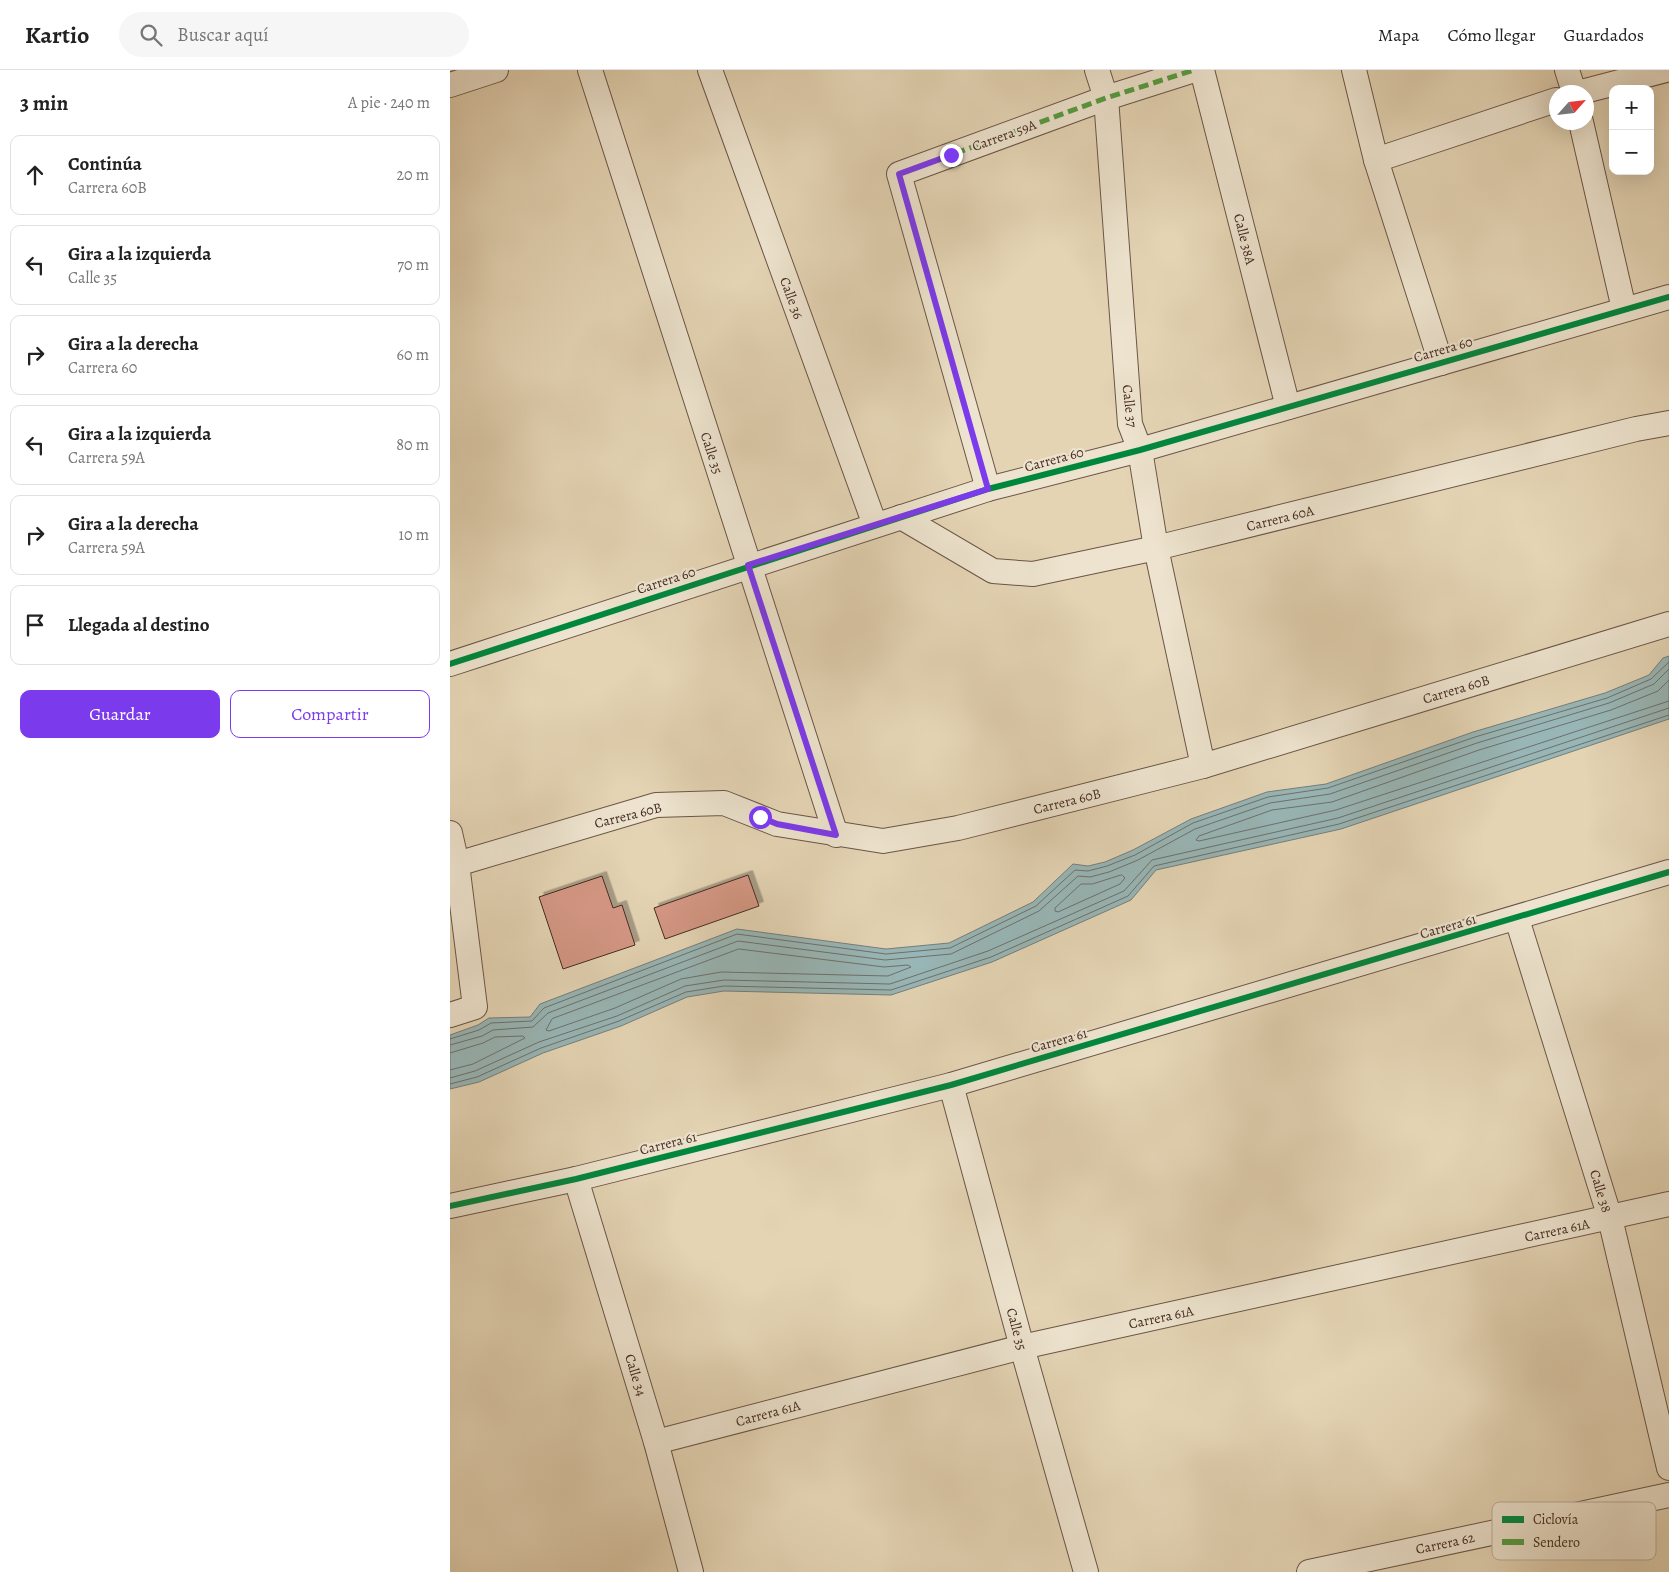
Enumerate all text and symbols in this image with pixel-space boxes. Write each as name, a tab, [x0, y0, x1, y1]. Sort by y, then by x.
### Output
search box	[119, 12, 469, 57]
text: Kartio	[25, 19, 89, 51]
icon: search	[137, 21, 165, 49]
text: Buscar aquí	[177, 22, 269, 48]
text: Mapa	[1378, 23, 1419, 47]
text: Cómo llegar	[1447, 23, 1536, 47]
text: Guardados	[1564, 23, 1644, 47]
north arrow	[1549, 85, 1594, 130]
map controls	[1609, 85, 1654, 175]
button: +	[1609, 85, 1654, 130]
text: 3 min	[20, 89, 68, 117]
text: A pie · 240 m	[348, 92, 430, 114]
street label: Carrera 59A	[969, 115, 1040, 156]
button: −	[1609, 130, 1654, 175]
route end	[940, 144, 963, 167]
text: Continúa	[68, 151, 142, 177]
icon: ahead	[21, 161, 49, 189]
text: 20 m	[396, 164, 429, 186]
text: Carrera 60B	[68, 177, 147, 199]
street label: Calle 38A	[1229, 212, 1260, 267]
text: Gira a la izquierda	[68, 241, 211, 267]
icon: left	[21, 251, 49, 279]
text: 70 m	[397, 254, 429, 276]
text: Calle 35	[68, 267, 117, 289]
street label: Calle 36	[775, 274, 808, 322]
text: Gira a la derecha	[68, 331, 199, 357]
street label: Carrera 60	[1411, 332, 1475, 367]
icon: right	[21, 341, 49, 369]
text: 60 m	[397, 344, 429, 366]
text: Carrera 60	[68, 357, 137, 379]
street label: Calle 37	[1117, 384, 1142, 429]
text: Gira a la izquierda	[68, 421, 211, 447]
street label: Calle 35	[696, 430, 727, 477]
icon: left	[21, 431, 49, 459]
text: 80 m	[396, 434, 429, 456]
street label: Carrera 60	[1022, 442, 1086, 477]
text: Carrera 59A	[68, 447, 145, 469]
street label: Carrera 60A	[1244, 501, 1317, 536]
text: Gira a la derecha	[68, 511, 199, 537]
icon: right	[21, 521, 49, 549]
text: 10 m	[399, 524, 429, 546]
text: Carrera 59A	[68, 537, 145, 559]
street label: Carrera 60	[634, 562, 698, 599]
icon: arrive	[21, 611, 49, 639]
text: Llegada al destino	[68, 612, 210, 638]
street label: Carrera 60B	[1420, 670, 1492, 709]
button: Guardar	[20, 690, 220, 738]
button: Compartir	[230, 690, 430, 738]
street label: Carrera 60B	[1031, 784, 1103, 819]
street label: Carrera 60B	[592, 798, 664, 833]
route start	[749, 806, 772, 829]
street label: Carrera 61	[1418, 909, 1479, 944]
street label: Carrera 61	[1029, 1023, 1090, 1058]
street label: Carrera 61	[638, 1127, 699, 1160]
street label: Calle 38	[1585, 1167, 1616, 1215]
street label: Carrera 61A	[1523, 1214, 1592, 1247]
street label: Carrera 61A	[1127, 1301, 1196, 1334]
street label: Calle 35	[1002, 1306, 1031, 1352]
street label: Calle 34	[620, 1352, 651, 1399]
street label: Carrera 61A	[734, 1396, 803, 1431]
legend	[1492, 1502, 1656, 1560]
text: Ciclovía	[1533, 1510, 1579, 1529]
street label: Carrera 62	[1414, 1528, 1477, 1559]
text: Sendero	[1533, 1533, 1580, 1552]

